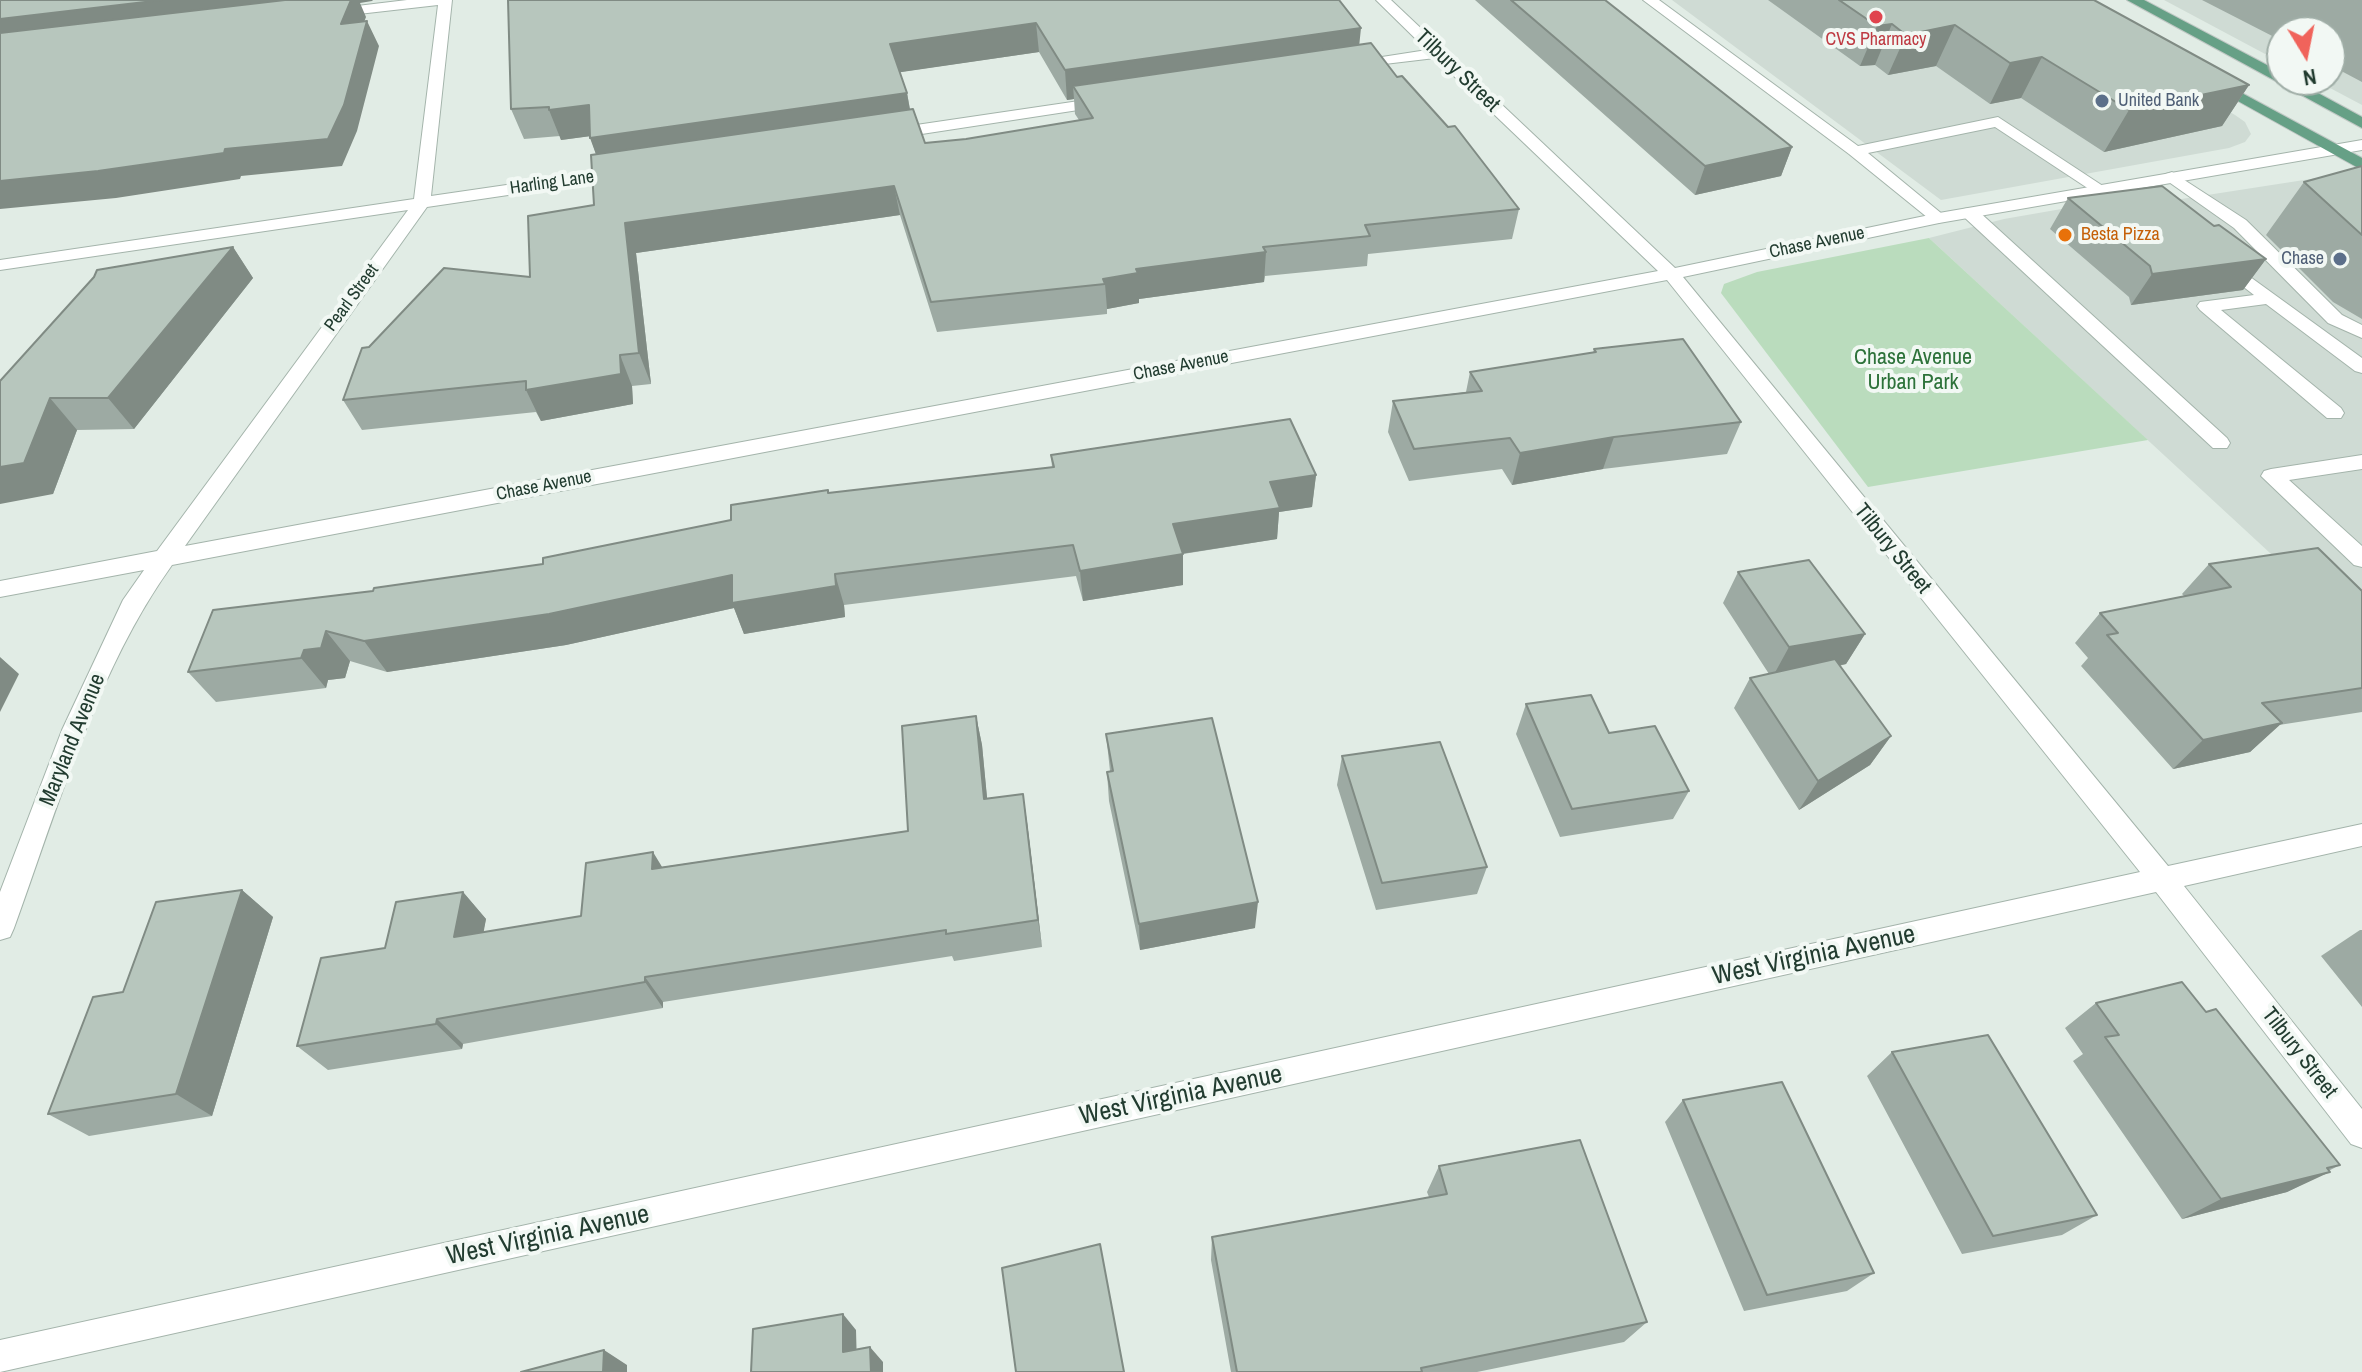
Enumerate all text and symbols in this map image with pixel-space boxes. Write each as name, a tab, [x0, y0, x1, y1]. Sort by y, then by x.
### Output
marker: CVS Pharmacy	[1867, 8, 1885, 26]
north arrow	[2266, 16, 2346, 96]
street label: Tilbury Street	[1409, 24, 1505, 118]
place label: CVS Pharmacy	[1826, 29, 1926, 51]
text: N	[2301, 62, 2319, 94]
place label: United Bank	[2118, 90, 2199, 112]
marker: United Bank	[2093, 92, 2111, 110]
street label: Harling Lane	[509, 166, 595, 200]
street label: Chase Avenue	[1768, 222, 1866, 264]
place label: Besta Pizza	[2081, 224, 2160, 246]
marker: Besta Pizza	[2056, 226, 2074, 244]
place label: Chase	[2281, 248, 2324, 270]
marker: Chase	[2331, 250, 2349, 268]
street label: Pearl Street	[320, 260, 384, 336]
park label: Chase Avenue Urban Park	[1854, 345, 1972, 396]
street label: Chase Avenue	[1132, 346, 1230, 386]
street label: Chase Avenue	[495, 466, 593, 506]
street label: Tilbury Street	[1848, 499, 1936, 599]
street label: Maryland Avenue	[35, 670, 111, 810]
street label: West Virginia Avenue	[1710, 919, 1918, 993]
street label: Tilbury Street	[2255, 1002, 2343, 1104]
street label: West Virginia Avenue	[1077, 1059, 1285, 1133]
street label: West Virginia Avenue	[444, 1199, 652, 1273]

